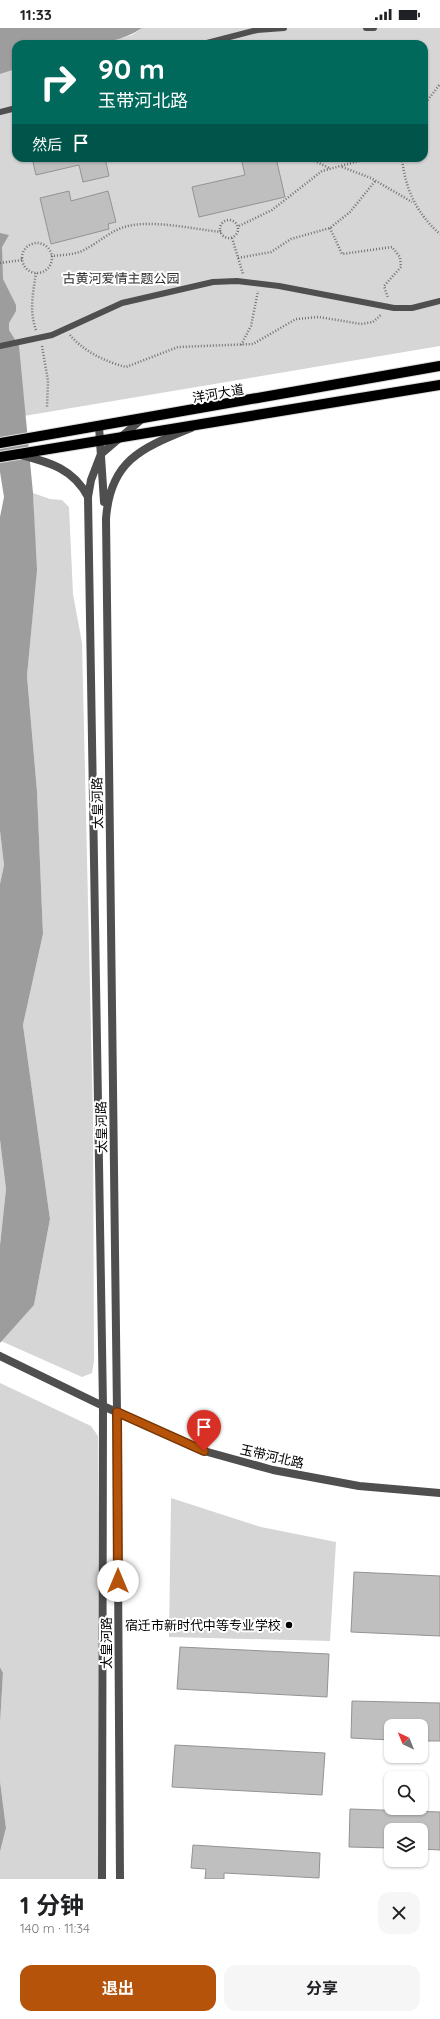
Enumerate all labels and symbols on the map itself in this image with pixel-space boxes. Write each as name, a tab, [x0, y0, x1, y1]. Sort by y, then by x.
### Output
park label: 古黄河爱情主题公园	[62, 270, 180, 286]
street label: 洋河大道	[191, 381, 245, 405]
street label: 太皇河路	[89, 777, 105, 829]
street label: 太皇河路	[93, 1101, 109, 1153]
pin	[187, 1410, 221, 1451]
street label: 玉带河北路	[239, 1441, 305, 1471]
position arrow	[97, 1560, 139, 1602]
street label: 太皇河路	[98, 1617, 114, 1669]
place label: 宿迁市新时代中等专业学校	[125, 1617, 281, 1633]
marker: 宿迁市新时代中等专业学校	[284, 1620, 294, 1630]
north arrow	[384, 1719, 428, 1763]

